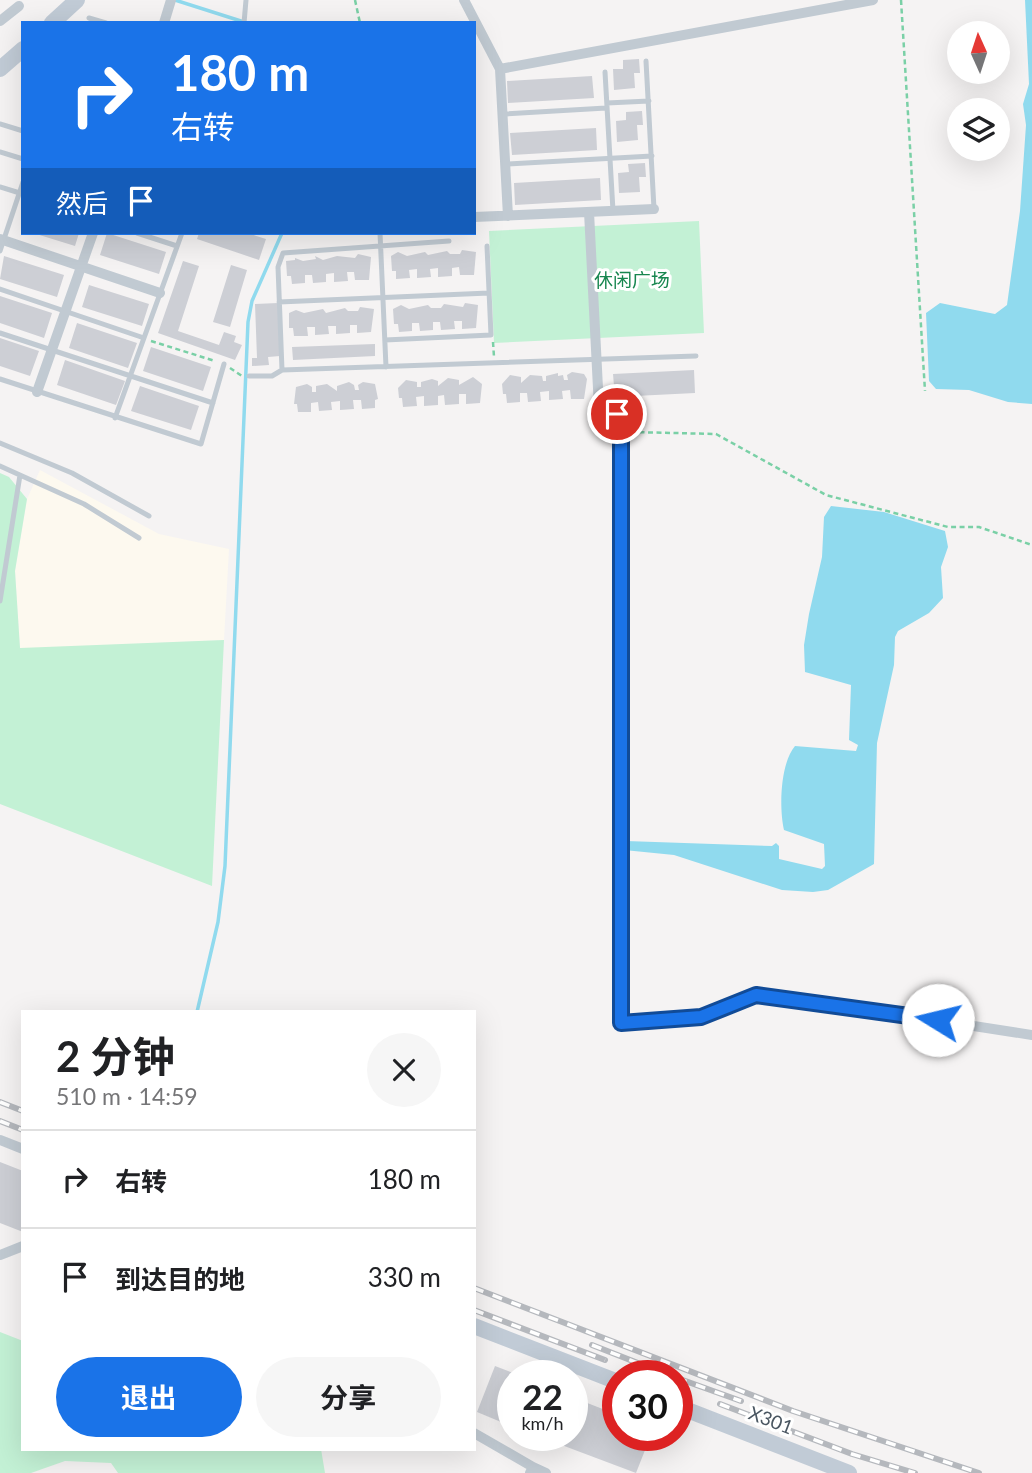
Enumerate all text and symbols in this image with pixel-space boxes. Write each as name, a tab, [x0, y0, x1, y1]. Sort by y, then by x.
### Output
north arrow	[947, 21, 1010, 84]
map controls	[947, 21, 1010, 161]
text: 180 m	[171, 43, 309, 101]
icon: right	[56, 49, 147, 140]
button: layers	[947, 98, 1010, 161]
text: 右转	[171, 107, 235, 146]
icon: arrive	[122, 182, 160, 220]
text: 然后	[56, 187, 108, 219]
park label: 休闲广场	[594, 268, 670, 291]
pin	[587, 384, 647, 444]
icon: arrive	[598, 395, 636, 433]
position arrow	[901, 983, 975, 1057]
text: 2 分钟	[56, 1031, 175, 1081]
button: close	[367, 1033, 441, 1107]
text: 510 m · 14:59	[56, 1082, 198, 1110]
icon: right	[56, 1160, 94, 1198]
text: 180 m	[368, 1163, 441, 1195]
text: 右转	[115, 1165, 167, 1197]
icon: arrive	[56, 1258, 94, 1296]
text: 330 m	[368, 1261, 441, 1293]
text: 到达目的地	[115, 1263, 245, 1295]
button: 退出	[56, 1357, 242, 1437]
button: 分享	[256, 1357, 441, 1437]
speed limit sign: 30	[602, 1360, 693, 1451]
text: 22	[522, 1375, 563, 1417]
street label: X301	[746, 1401, 796, 1438]
text: km/h	[521, 1412, 564, 1434]

